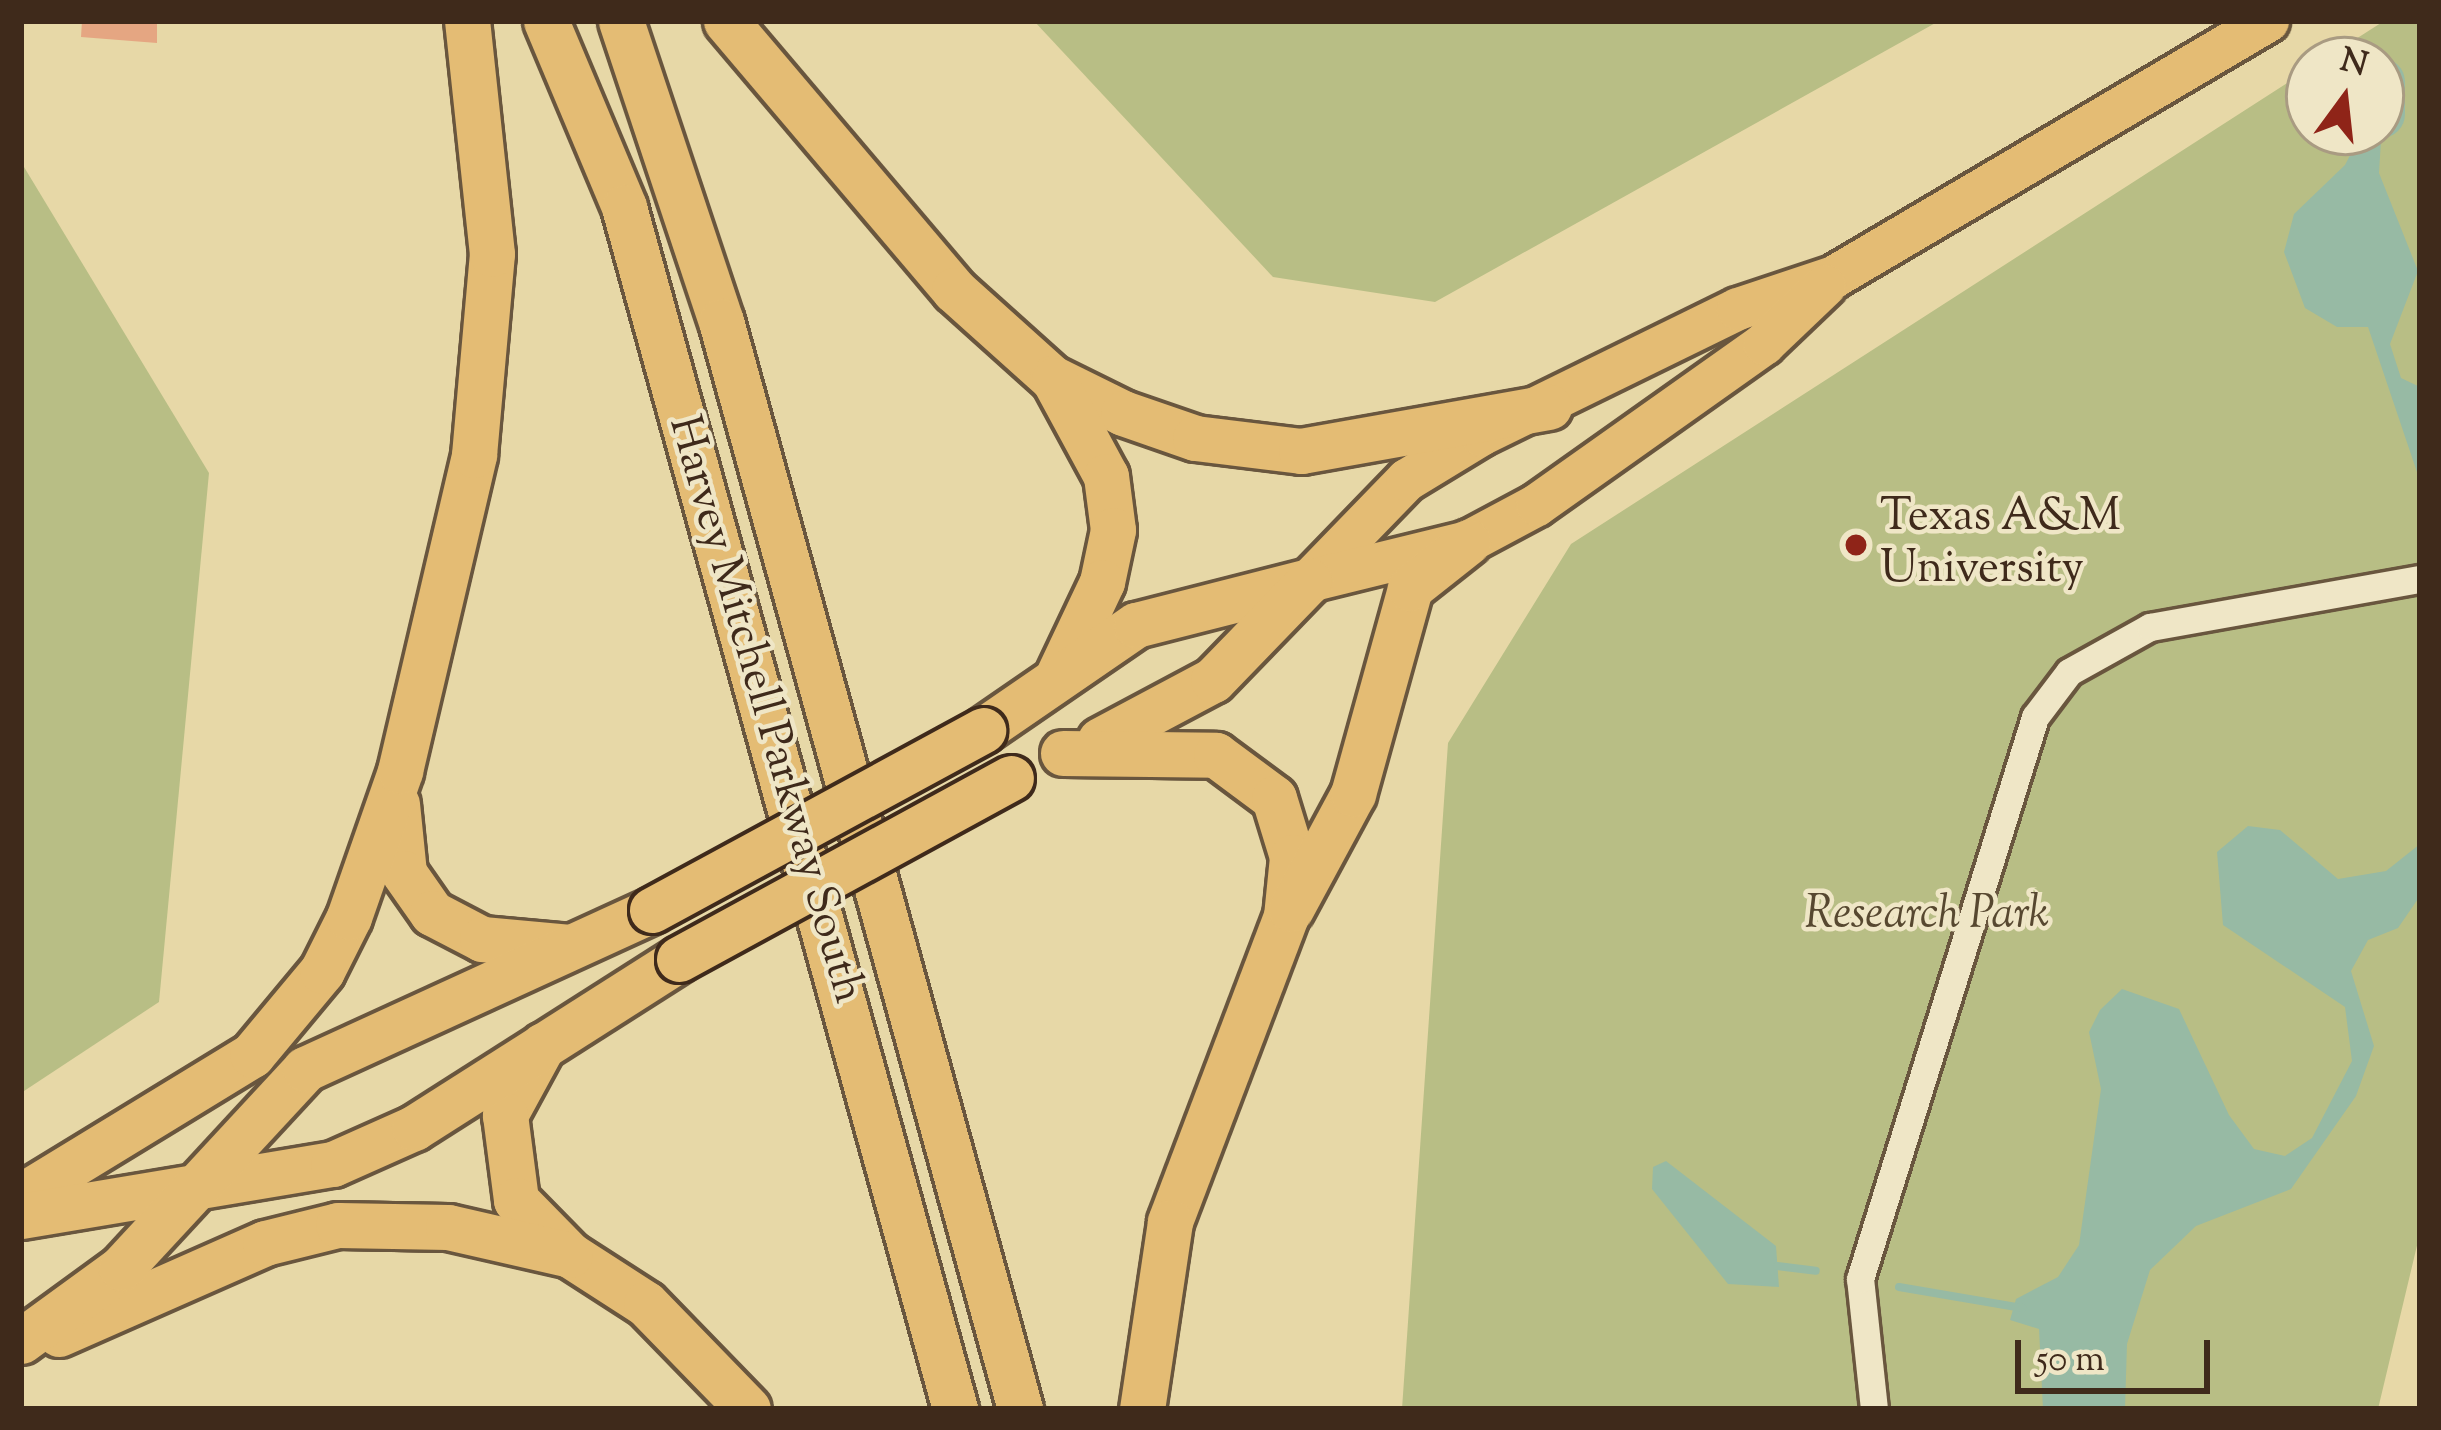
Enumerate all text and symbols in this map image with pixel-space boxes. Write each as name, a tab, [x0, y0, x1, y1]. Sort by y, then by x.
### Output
north arrow	[2285, 36, 2405, 156]
text: N	[2335, 38, 2372, 91]
street label: Harvey Mitchell Parkway South	[654, 410, 874, 1010]
place label: Texas A&M University	[1880, 492, 2121, 598]
marker: Texas A&M University	[1843, 532, 1869, 558]
park label: Research Park	[1805, 889, 2049, 943]
scale bar	[2021, 1316, 2216, 1390]
text: 50 m	[2036, 1335, 2105, 1387]

